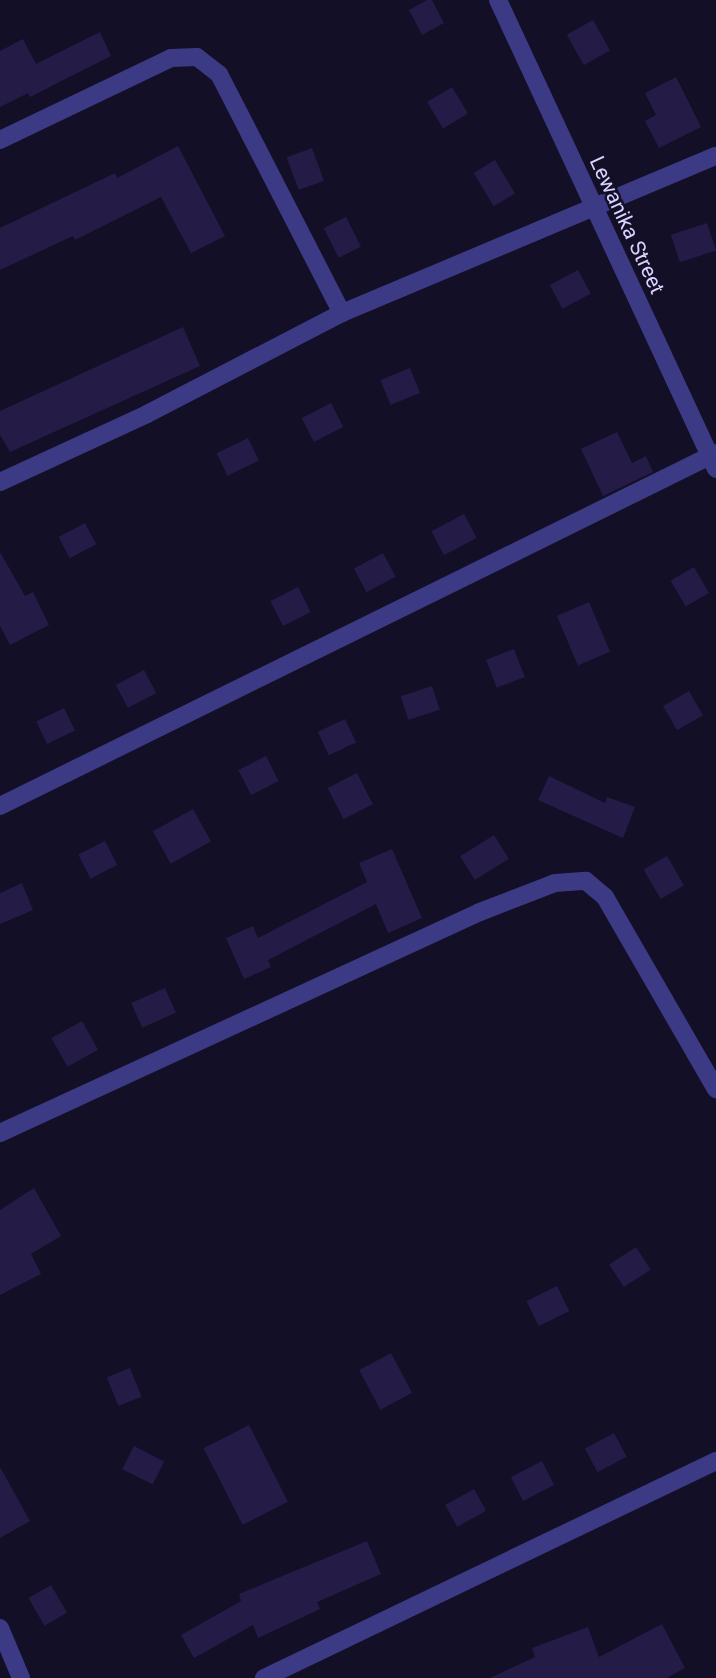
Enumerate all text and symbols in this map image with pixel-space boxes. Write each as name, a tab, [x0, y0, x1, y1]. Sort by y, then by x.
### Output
street label: Lewanika Street	[584, 152, 670, 298]

